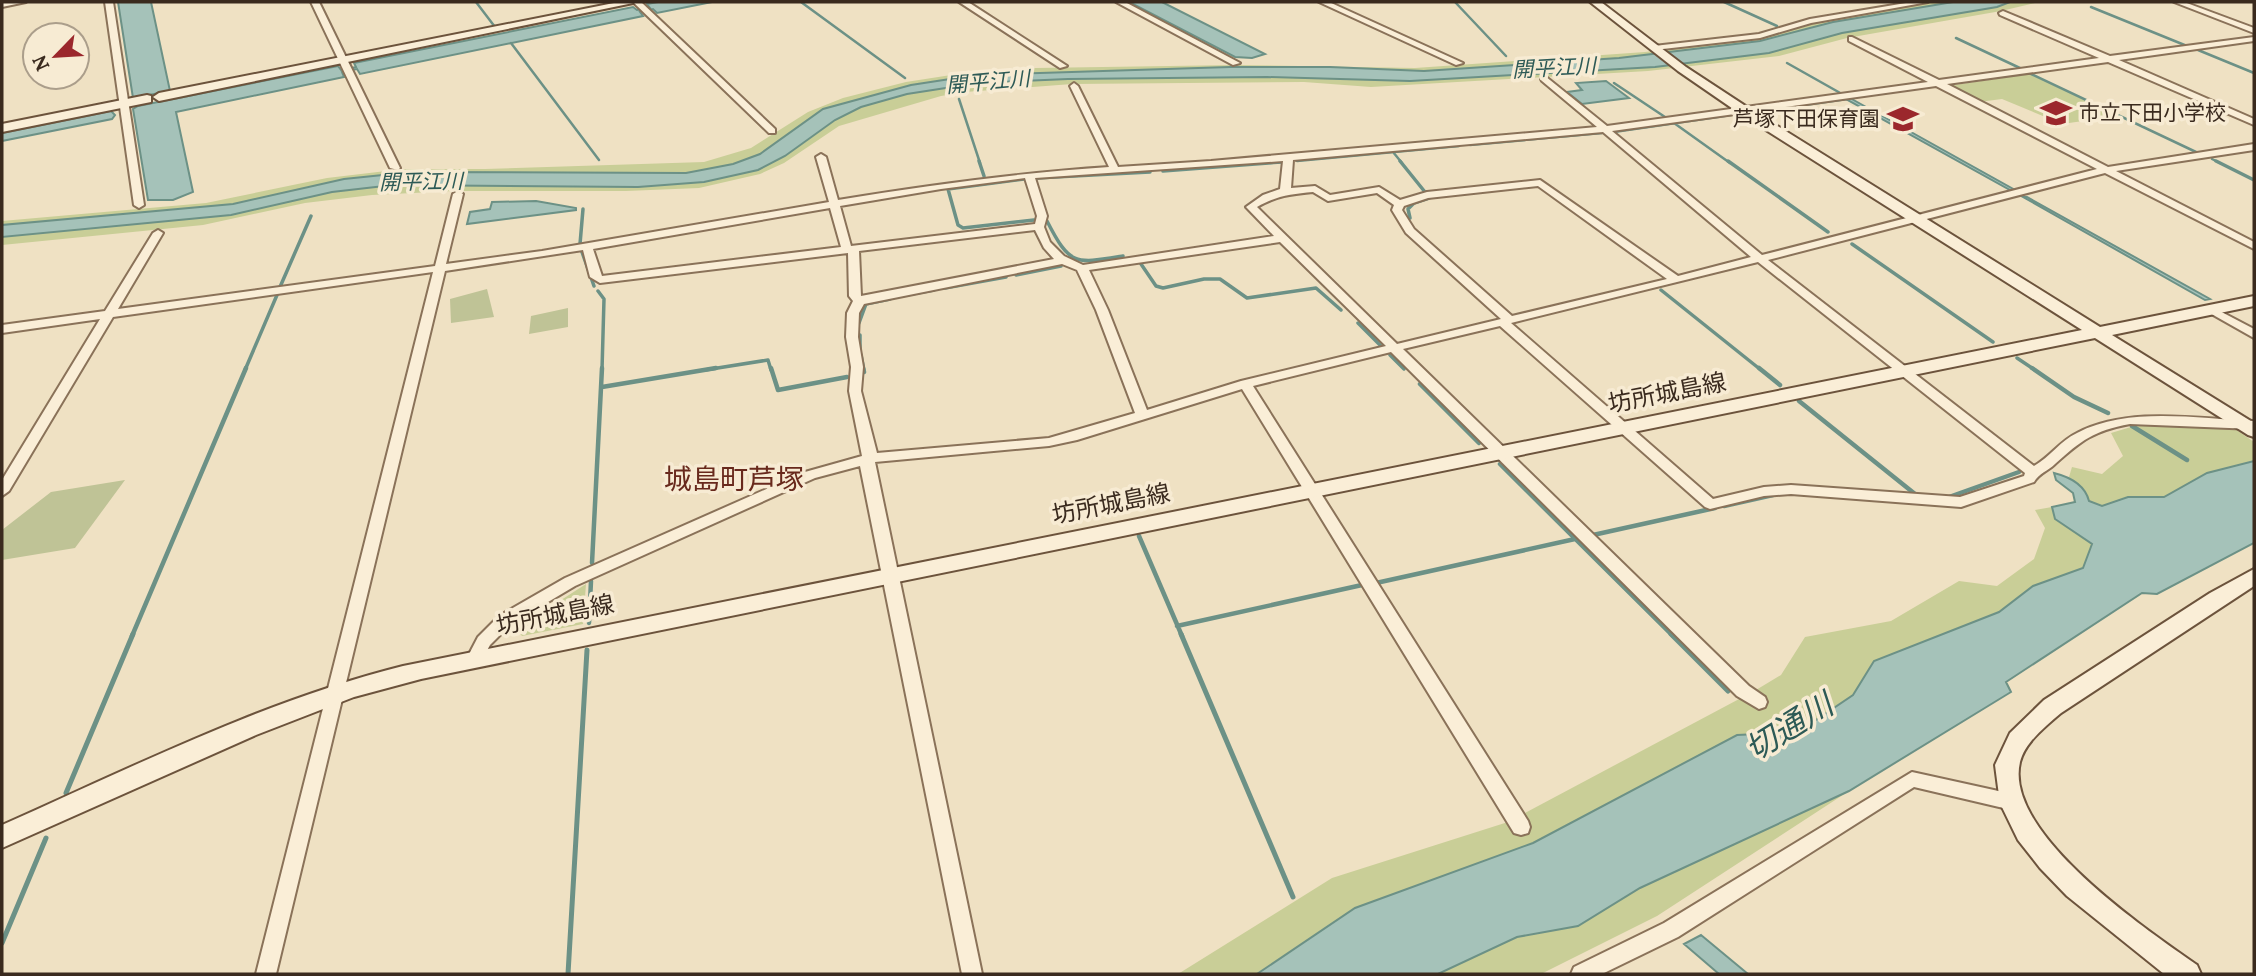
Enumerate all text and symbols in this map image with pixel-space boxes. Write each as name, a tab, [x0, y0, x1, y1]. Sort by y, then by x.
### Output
north arrow	[21, 21, 91, 91]
text: N	[26, 51, 55, 75]
water label: 開平江川	[1511, 52, 1599, 83]
water label: 開平江川	[945, 64, 1033, 99]
school or university icon: 市立下田小学校	[2039, 96, 2073, 130]
place label: 市立下田小学校	[2079, 99, 2226, 126]
school or university icon: 芦塚下田保育園	[1886, 102, 1920, 136]
place label: 芦塚下田保育園	[1733, 105, 1880, 132]
water label: 開平江川	[379, 167, 465, 196]
street label: 坊所城島線	[1605, 366, 1729, 419]
district label: 城島町芦塚	[664, 461, 804, 497]
street label: 坊所城島線	[1049, 477, 1173, 530]
street label: 坊所城島線	[493, 588, 617, 641]
water label: 切通川	[1737, 682, 1843, 769]

